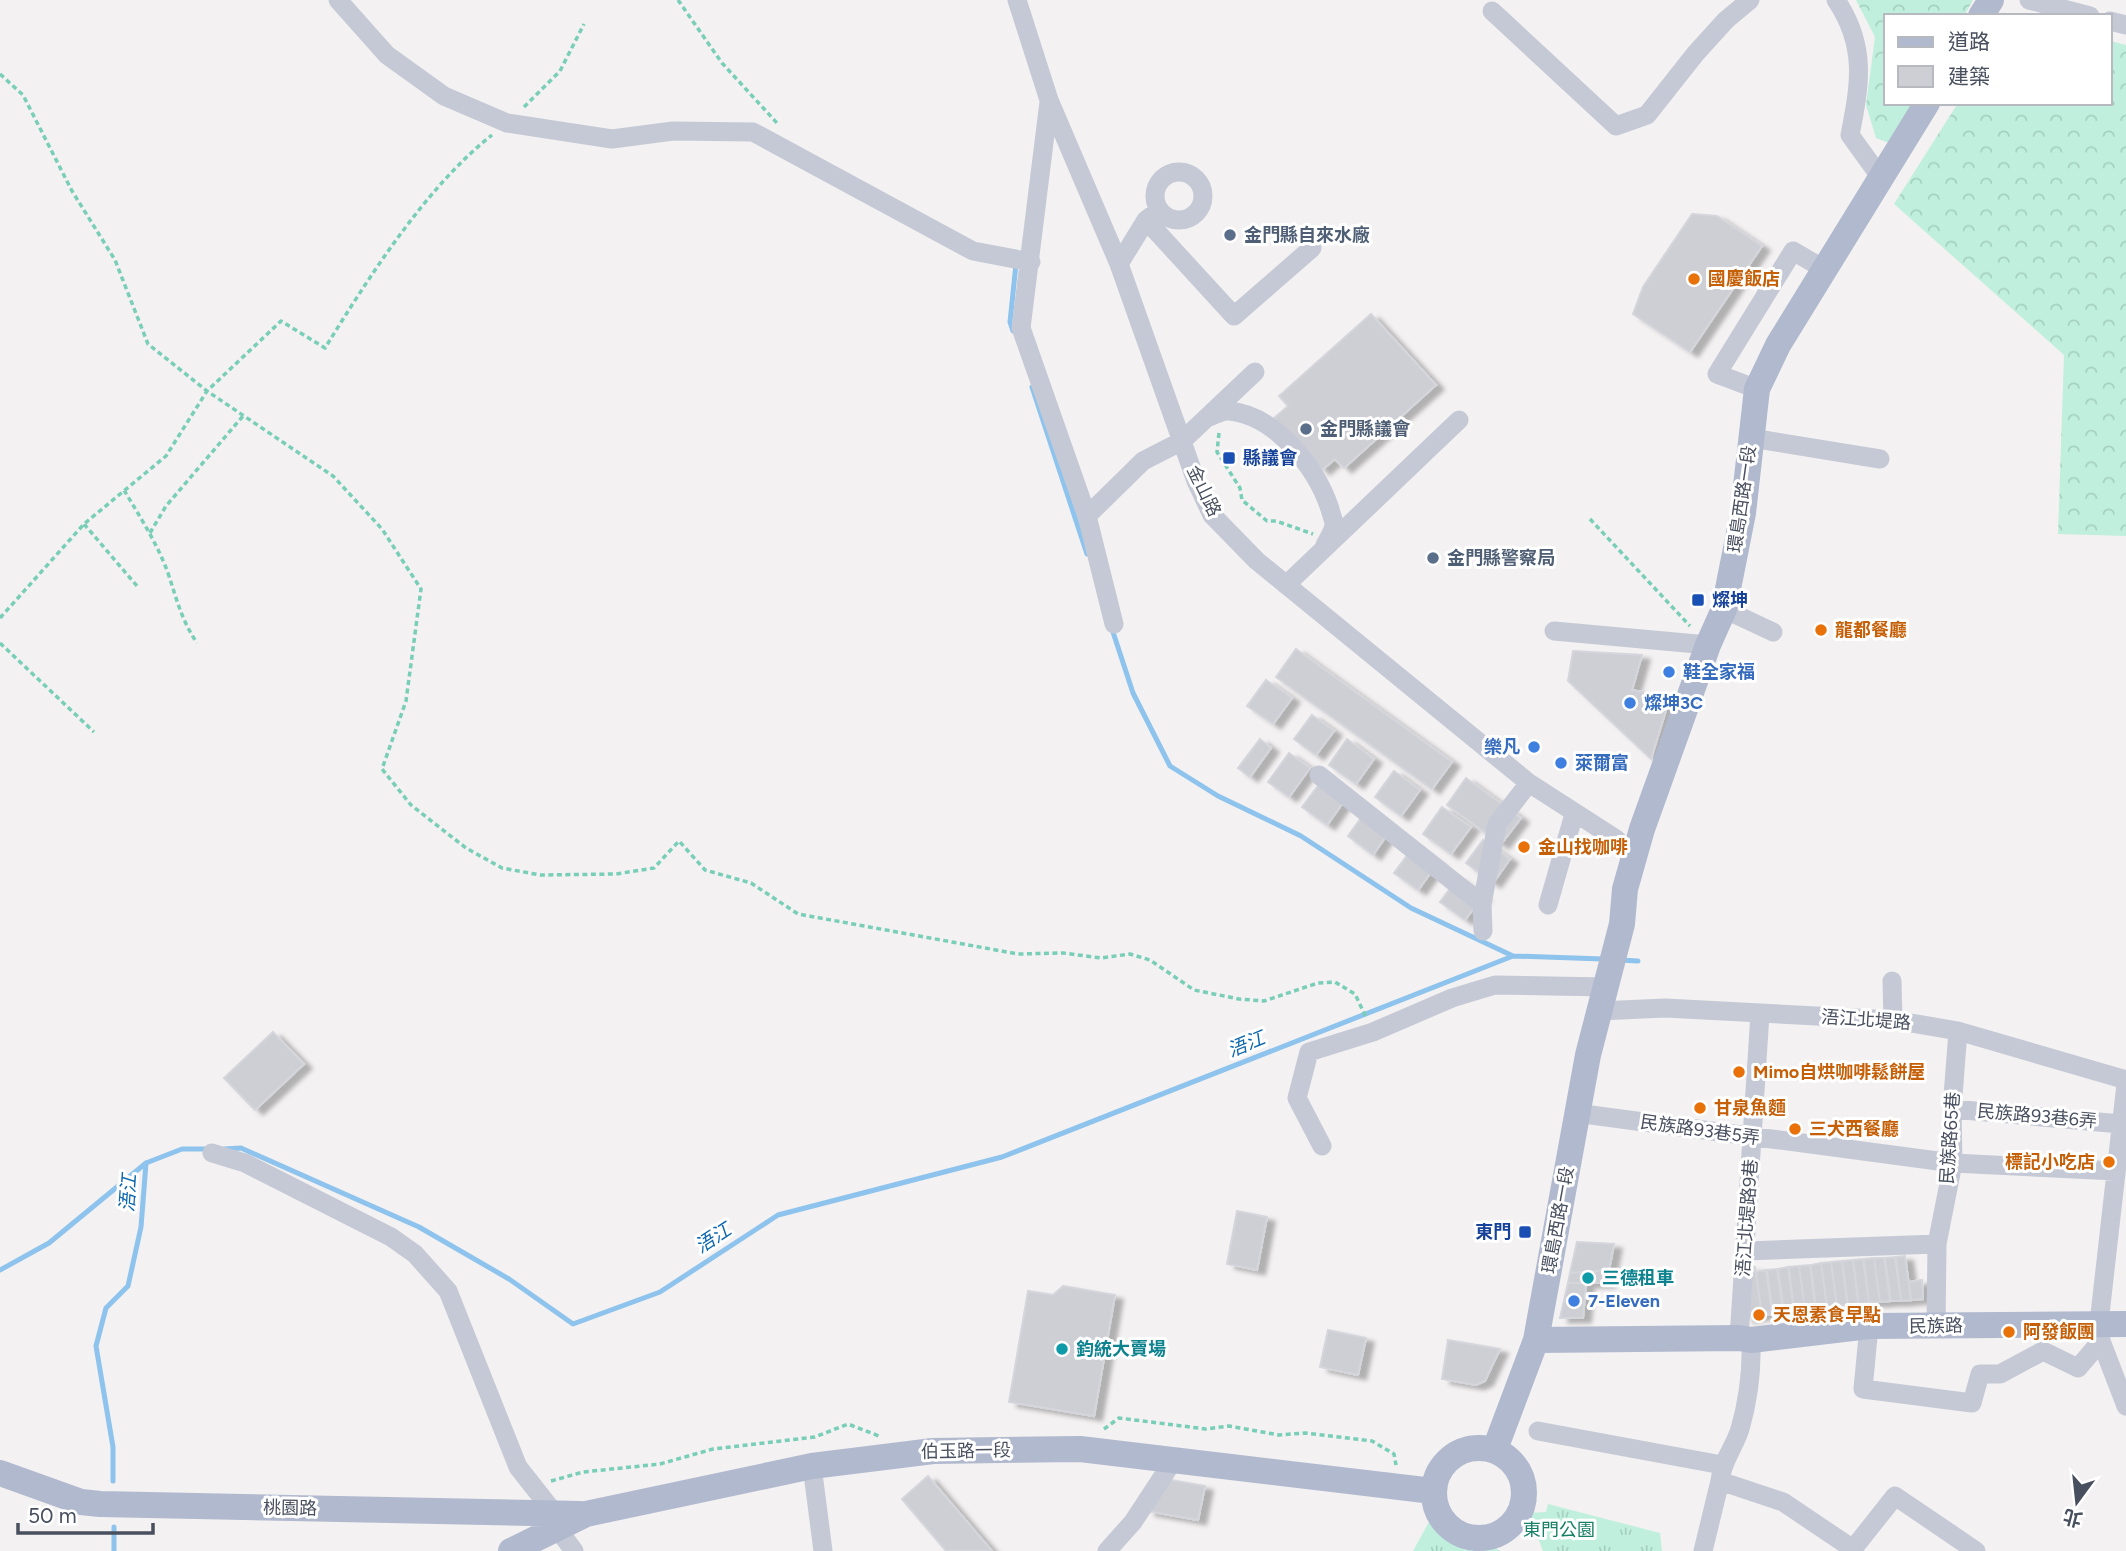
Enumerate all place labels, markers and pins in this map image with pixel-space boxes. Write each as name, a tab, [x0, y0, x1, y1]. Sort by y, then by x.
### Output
place label: 金門縣自來水廠	[1244, 224, 1370, 246]
marker: 金門縣自來水廠	[1222, 227, 1238, 243]
place label: 國慶飯店	[1708, 268, 1780, 290]
marker: 國慶飯店	[1686, 271, 1702, 287]
place label: 金門縣議會	[1320, 418, 1411, 440]
marker: 金門縣議會	[1298, 421, 1314, 437]
place label: 縣議會	[1243, 447, 1298, 469]
marker: 縣議會	[1221, 450, 1237, 466]
place label: 金門縣警察局	[1447, 547, 1555, 569]
marker: 金門縣警察局	[1425, 550, 1441, 566]
place label: 燦坤	[1712, 589, 1748, 611]
marker: 燦坤	[1690, 592, 1706, 608]
place label: 龍都餐廳	[1835, 619, 1907, 641]
marker: 龍都餐廳	[1813, 622, 1829, 638]
place label: 鞋全家福	[1683, 661, 1755, 683]
marker: 鞋全家福	[1661, 664, 1677, 680]
place label: 燦坤3C	[1644, 692, 1703, 714]
marker: 燦坤3C	[1622, 695, 1638, 711]
place label: 樂凡	[1484, 736, 1520, 758]
marker: 樂凡	[1526, 739, 1542, 755]
place label: 萊爾富	[1575, 752, 1629, 774]
marker: 萊爾富	[1553, 755, 1569, 771]
place label: 金山找咖啡	[1538, 836, 1628, 858]
marker: 金山找咖啡	[1516, 839, 1532, 855]
place label: Mimo自烘咖啡鬆餅屋	[1753, 1061, 1925, 1083]
marker: Mimo自烘咖啡鬆餅屋	[1731, 1064, 1747, 1080]
place label: 甘泉魚麵	[1714, 1097, 1786, 1119]
marker: 甘泉魚麵	[1692, 1100, 1708, 1116]
place label: 三犬西餐廳	[1809, 1118, 1899, 1140]
marker: 三犬西餐廳	[1787, 1121, 1803, 1137]
place label: 標記小吃店	[2005, 1151, 2095, 1173]
marker: 標記小吃店	[2101, 1154, 2117, 1170]
place label: 東門	[1475, 1221, 1511, 1243]
marker: 東門	[1517, 1224, 1533, 1240]
place label: 三德租車	[1602, 1267, 1674, 1289]
marker: 三德租車	[1580, 1270, 1596, 1286]
place label: 7-Eleven	[1588, 1290, 1660, 1312]
marker: 7-Eleven	[1566, 1293, 1582, 1309]
place label: 天恩素食早點	[1773, 1304, 1881, 1326]
marker: 天恩素食早點	[1751, 1307, 1767, 1323]
place label: 阿發飯團	[2023, 1321, 2095, 1343]
marker: 阿發飯團	[2001, 1324, 2017, 1340]
place label: 鈞統大賣場	[1076, 1338, 1166, 1360]
marker: 鈞統大賣場	[1054, 1341, 1070, 1357]

